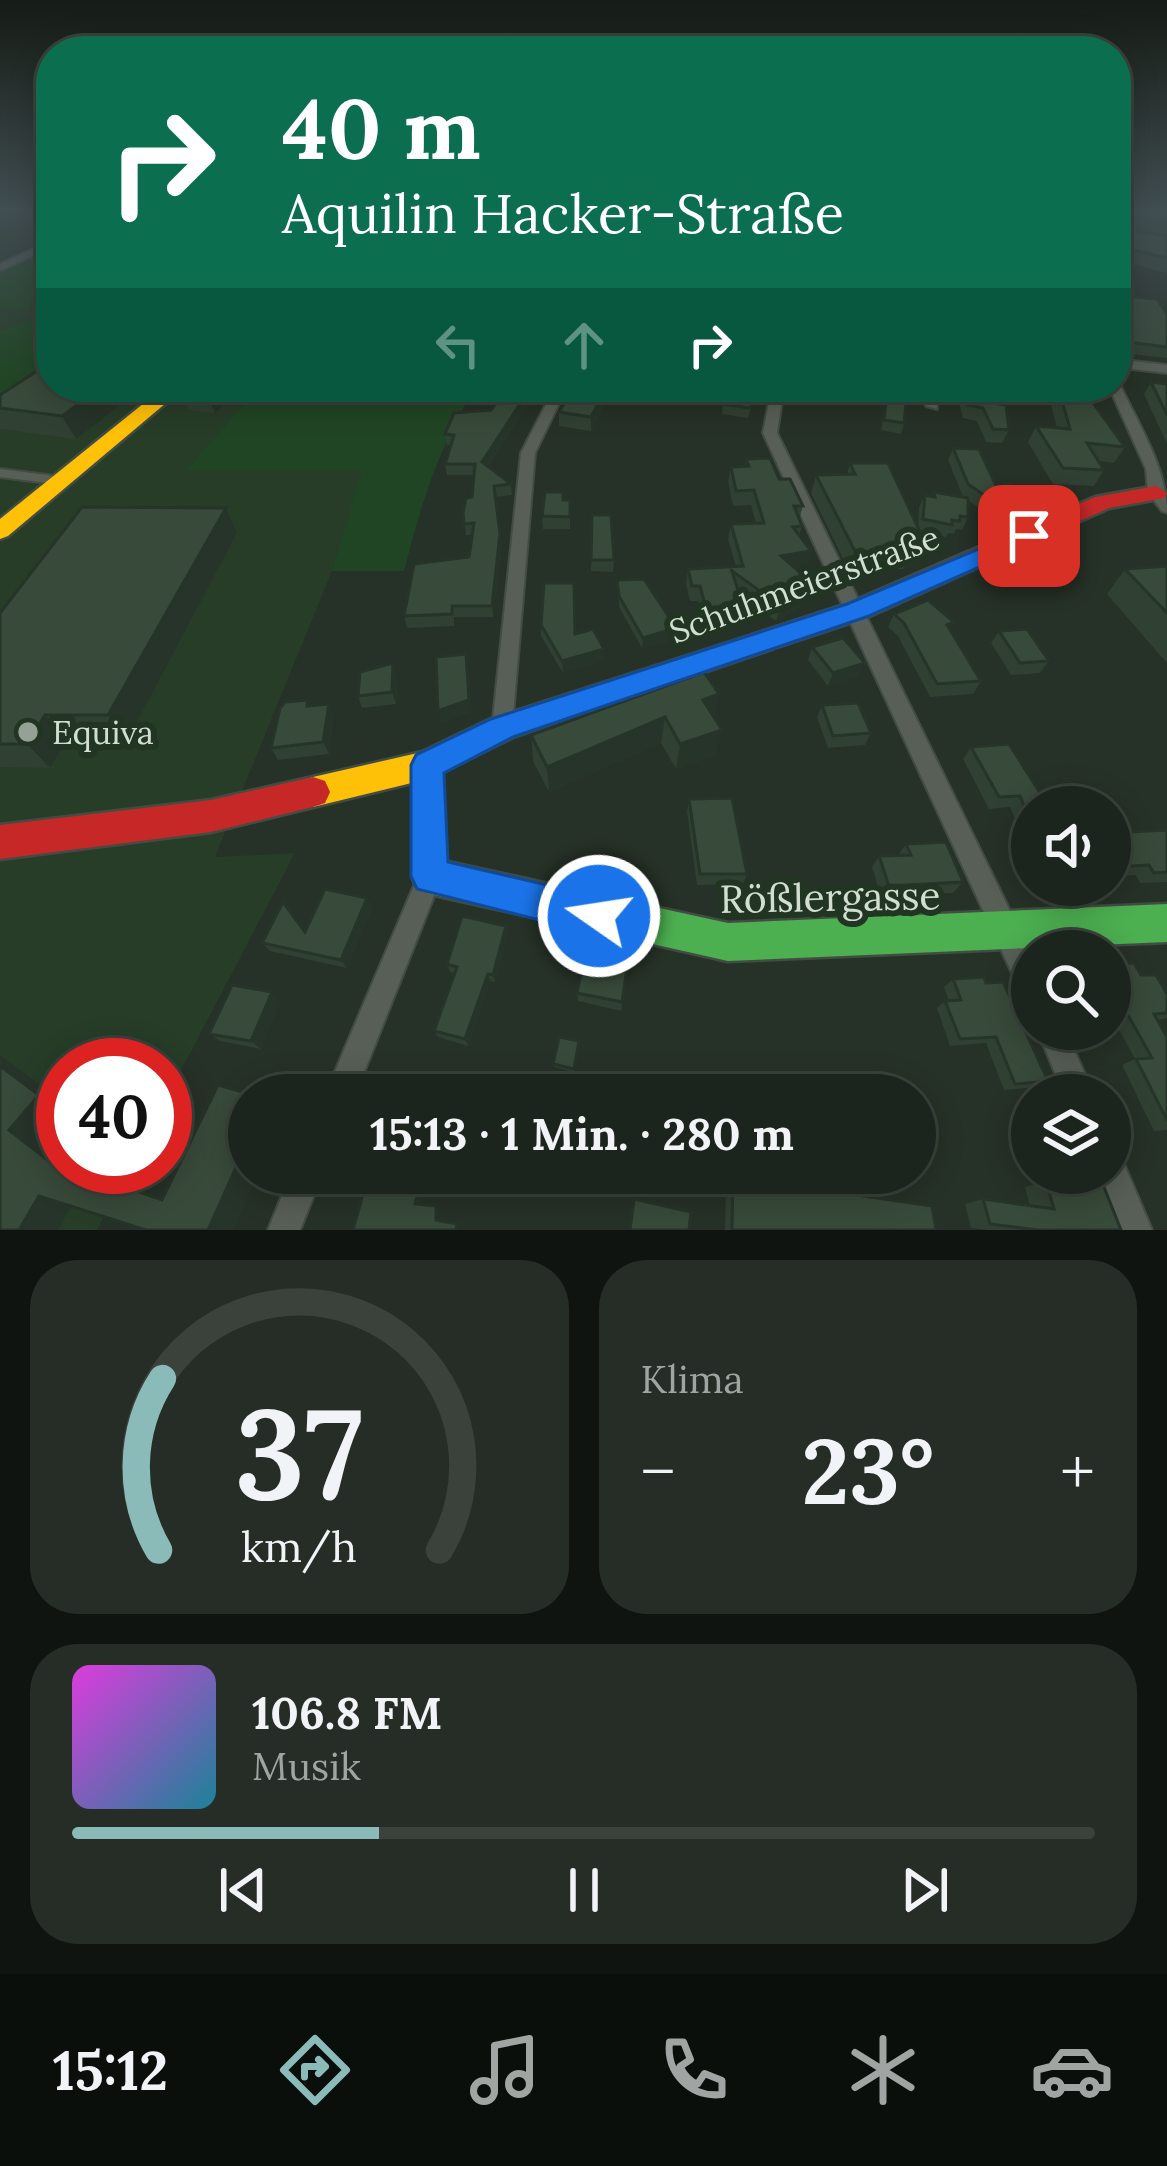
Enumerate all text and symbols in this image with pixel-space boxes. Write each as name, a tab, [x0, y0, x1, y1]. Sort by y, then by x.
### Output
text: 40 m	[282, 74, 481, 182]
icon: right	[84, 84, 240, 240]
text: Aquilin Hacker-Straße	[282, 179, 844, 248]
icon: left	[425, 312, 491, 378]
icon: ahead	[551, 312, 617, 378]
icon: right	[677, 312, 743, 378]
pin	[978, 485, 1080, 587]
icon: arrive	[996, 503, 1062, 569]
street label: Schuhmeierstraße	[663, 516, 945, 652]
place label: Equiva	[52, 711, 154, 753]
marker: Equiva	[15, 719, 41, 745]
map controls	[1011, 786, 1131, 1194]
button: sound	[1011, 786, 1131, 906]
position arrow	[536, 853, 662, 979]
street label: Rößlergasse	[719, 870, 941, 924]
button: search	[1011, 930, 1131, 1050]
speed limit sign: 40	[36, 1038, 192, 1194]
button: layers	[1011, 1074, 1131, 1194]
text: 15:13 · 1 Min. · 280 m	[370, 1105, 794, 1162]
text: Klima	[641, 1354, 744, 1404]
text: 37	[235, 1373, 363, 1533]
text: 23°	[801, 1413, 934, 1529]
text: −	[641, 1429, 675, 1513]
text: +	[1060, 1429, 1095, 1513]
text: km/h	[241, 1519, 357, 1574]
text: 106.8 FM	[252, 1684, 442, 1741]
text: Musik	[252, 1741, 361, 1791]
icon: previous	[210, 1857, 276, 1923]
icon: pause	[551, 1857, 617, 1923]
icon: next	[892, 1857, 958, 1923]
icon: directions	[273, 2028, 357, 2112]
icon: music	[463, 2028, 547, 2112]
icon: phone	[652, 2028, 736, 2112]
icon: climate	[841, 2028, 925, 2112]
icon: car	[1030, 2028, 1114, 2112]
text: 15:12	[53, 2036, 168, 2105]

